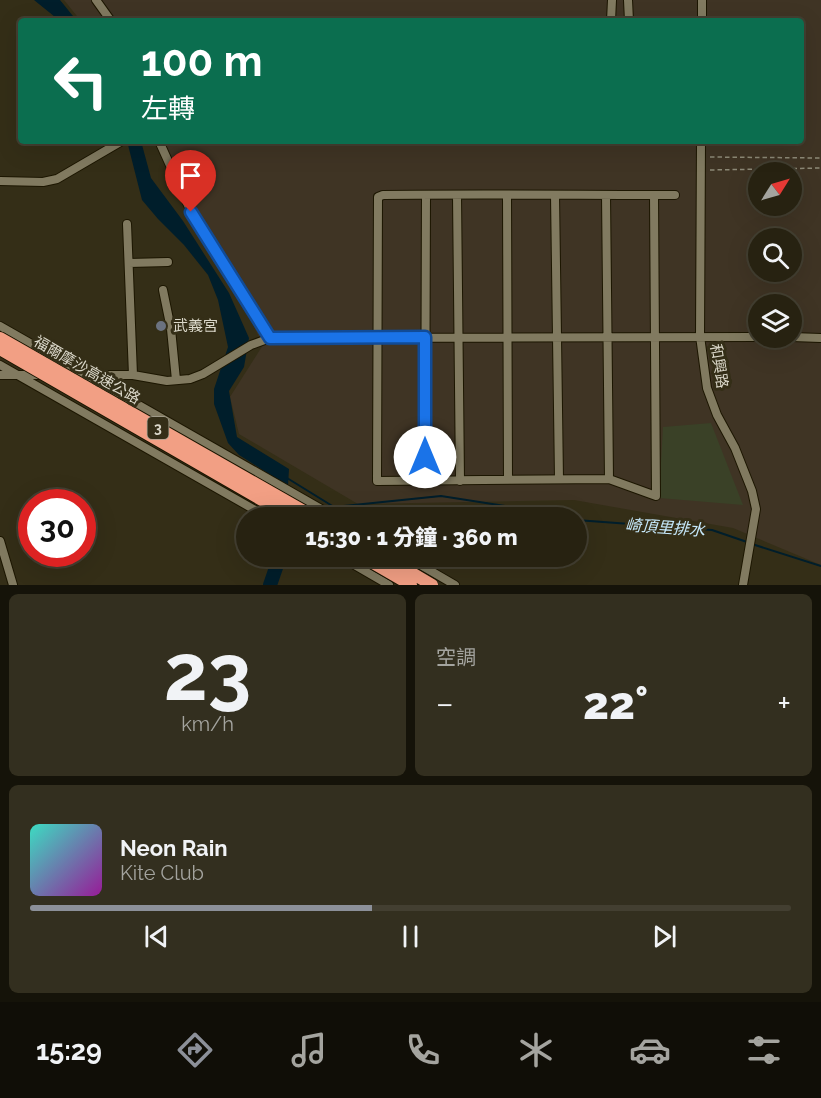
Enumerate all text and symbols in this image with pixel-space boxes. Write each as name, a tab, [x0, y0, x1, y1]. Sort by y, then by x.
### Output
text: 100 m	[141, 37, 263, 86]
icon: left	[42, 42, 120, 120]
text: 左轉	[141, 93, 195, 124]
pin	[165, 150, 216, 212]
icon: arrive	[174, 159, 207, 192]
north arrow	[748, 162, 802, 216]
map controls	[748, 162, 802, 348]
button: search	[748, 228, 802, 282]
button: layers	[748, 294, 802, 348]
place label: 武義宮	[173, 317, 218, 335]
marker: 武義宮	[154, 319, 168, 333]
street label: 福爾摩沙高速公路	[31, 332, 143, 408]
street label: 和興路	[707, 342, 731, 390]
road number: 3	[148, 417, 168, 439]
position arrow	[393, 425, 457, 489]
speed limit sign: 30	[18, 489, 96, 567]
water label: 崎頂里排水	[624, 515, 707, 540]
text: 15:30 · 1 分鐘 · 360 m	[305, 524, 518, 550]
text: 23	[164, 627, 251, 718]
text: 空調	[436, 645, 476, 669]
text: 22°	[583, 677, 648, 730]
text: −	[436, 684, 454, 723]
text: +	[777, 684, 791, 723]
text: km/h	[181, 712, 234, 736]
text: Neon Rain	[120, 835, 228, 861]
text: Kite Club	[120, 861, 204, 885]
icon: previous	[140, 920, 173, 953]
icon: pause	[394, 920, 427, 953]
icon: next	[648, 920, 681, 953]
icon: directions	[174, 1029, 216, 1071]
icon: music	[288, 1029, 330, 1071]
icon: phone	[402, 1029, 444, 1071]
icon: climate	[515, 1029, 557, 1071]
icon: car	[629, 1029, 671, 1071]
icon: filters	[743, 1029, 785, 1071]
text: 15:29	[36, 1035, 102, 1066]

